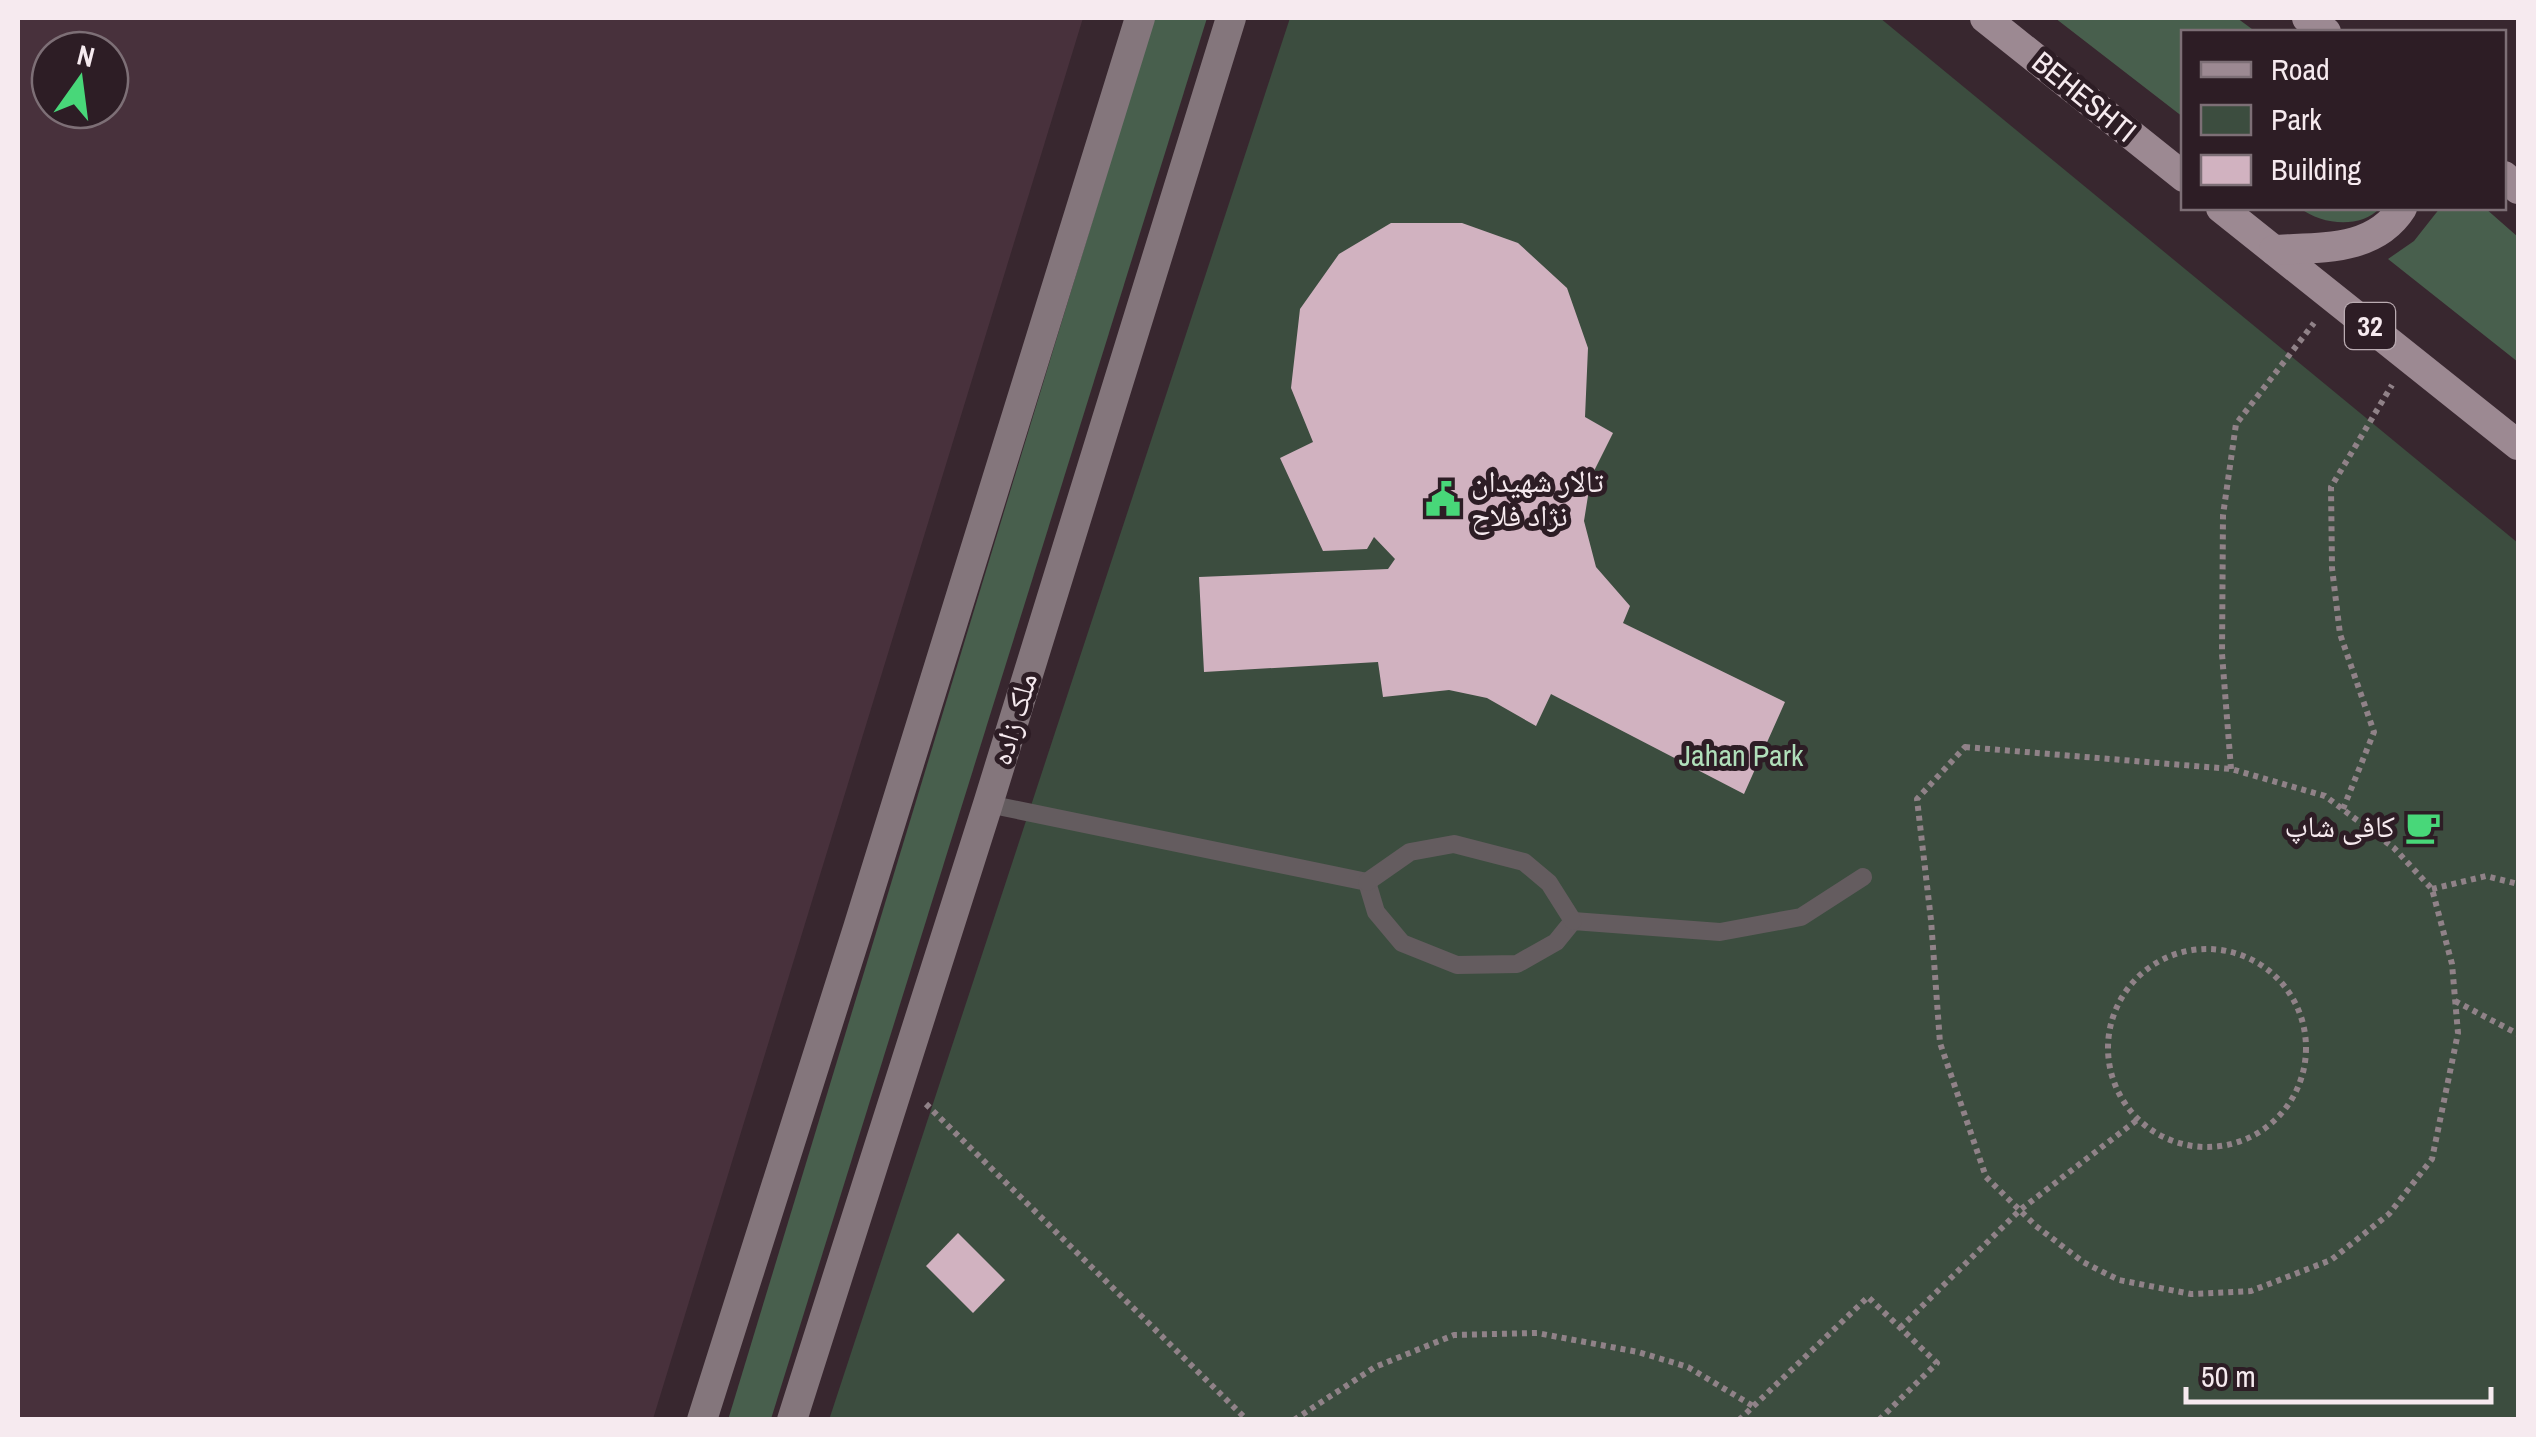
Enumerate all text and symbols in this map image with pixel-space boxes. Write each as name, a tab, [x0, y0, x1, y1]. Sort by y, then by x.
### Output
north arrow	[30, 30, 130, 130]
legend	[2181, 30, 2506, 210]
text: N	[73, 35, 99, 76]
street label: BEHESHTI	[2024, 42, 2145, 150]
text: Road	[2271, 49, 2330, 89]
text: Park	[2271, 99, 2322, 139]
text: Building	[2271, 149, 2362, 189]
road number: 32	[2345, 303, 2395, 349]
place label: تالار شهیدان نژاد فلاح	[1471, 461, 1604, 535]
public building icon: تالار شهیدان نژاد فلاح	[1424, 480, 1462, 518]
street label: ملک زاده	[980, 668, 1046, 770]
park label: Jahan Park	[1679, 735, 1804, 775]
place label: کافی شاپ	[2284, 806, 2395, 846]
cafe icon: کافی شاپ	[2404, 808, 2442, 846]
scale bar	[2186, 1342, 2491, 1404]
text: 50 m	[2201, 1356, 2256, 1396]

